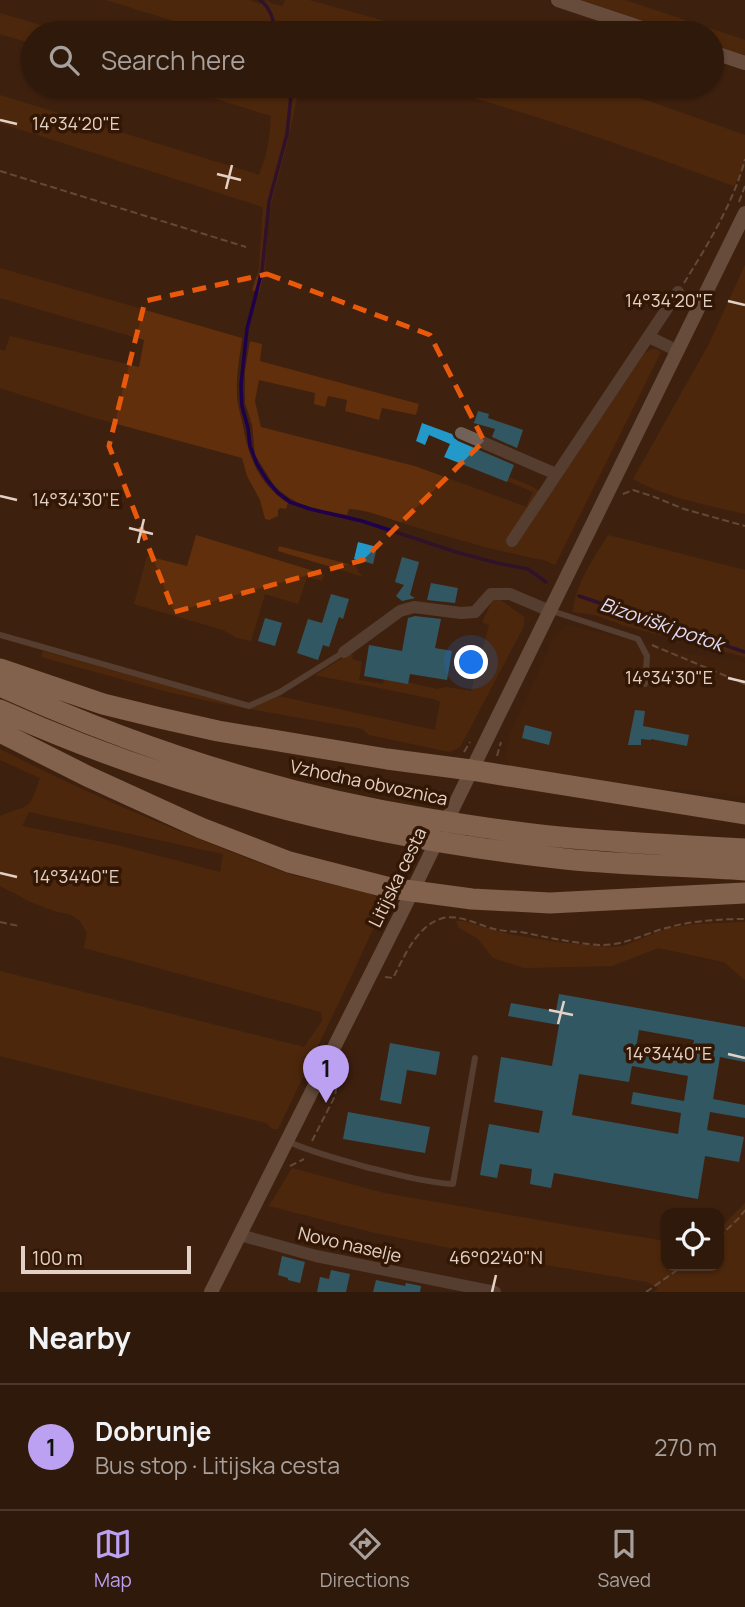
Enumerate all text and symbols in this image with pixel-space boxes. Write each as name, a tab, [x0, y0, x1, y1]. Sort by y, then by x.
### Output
search box	[21, 21, 724, 98]
icon: search	[45, 41, 83, 79]
text: Search here	[101, 42, 246, 78]
text: 14°34'20"E	[32, 111, 120, 135]
text: 14°34'20"E	[625, 288, 713, 312]
text: 14°34'30"E	[32, 487, 120, 511]
water label: Bizoviški potok	[597, 591, 729, 658]
your location	[454, 645, 488, 679]
text: 14°34'30"E	[625, 665, 713, 689]
street label: Vzhodna obvoznica	[288, 754, 450, 810]
street label: Litijska cesta	[363, 823, 431, 931]
text: 14°34'40"E	[33, 864, 119, 888]
text: 14°34'40"E	[626, 1041, 712, 1065]
pin: 1	[303, 1045, 349, 1103]
map controls	[661, 1208, 724, 1271]
button: locate	[661, 1208, 724, 1271]
street label: Novo naselje	[296, 1220, 404, 1268]
scale bar	[21, 1243, 191, 1275]
text: 100 m	[32, 1245, 83, 1271]
text: 46°02'40"N	[449, 1245, 543, 1269]
text: Nearby	[28, 1317, 131, 1358]
text: Dobrunje	[95, 1413, 211, 1449]
text: 1	[46, 1431, 56, 1463]
text: 270 m	[654, 1431, 717, 1463]
text: Bus stop · Litijska cesta	[95, 1449, 340, 1481]
tab: Map	[94, 1525, 132, 1593]
tab: Directions	[320, 1525, 410, 1593]
tab: Saved	[598, 1525, 651, 1593]

